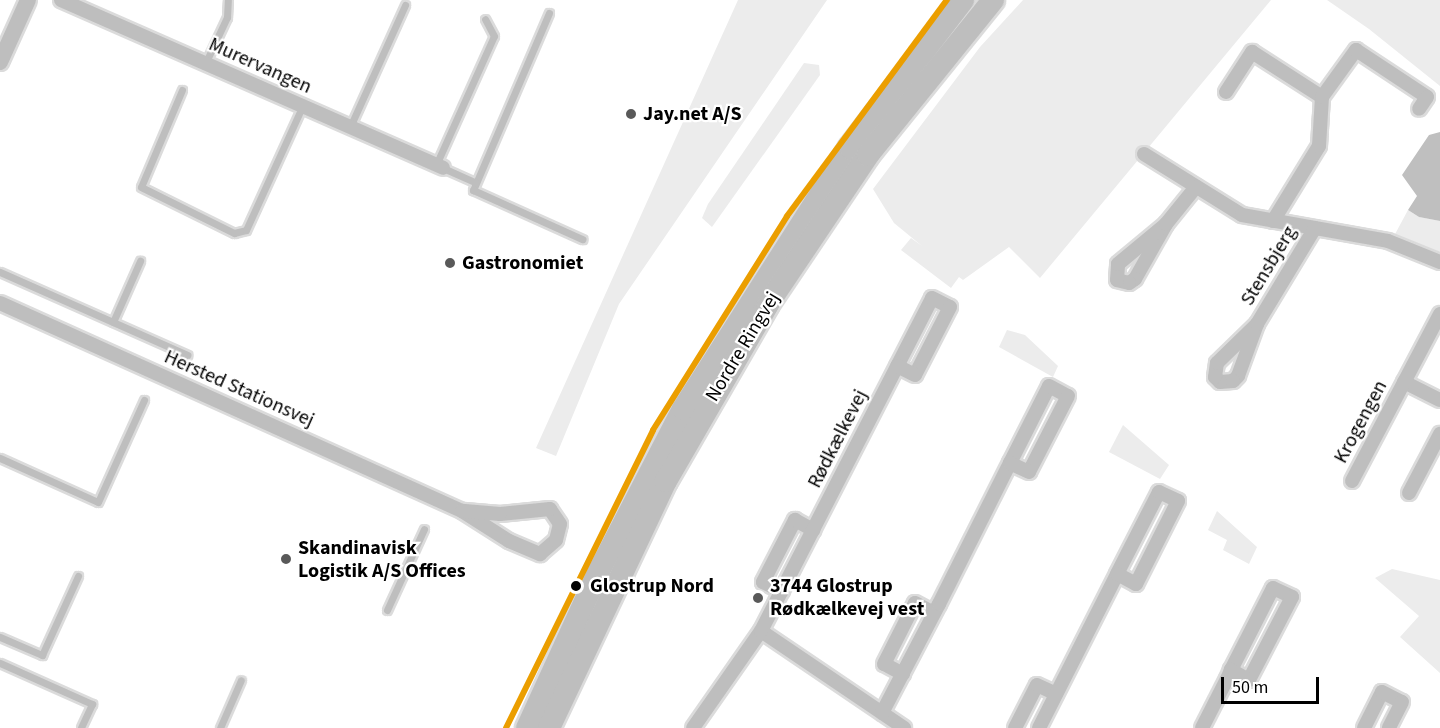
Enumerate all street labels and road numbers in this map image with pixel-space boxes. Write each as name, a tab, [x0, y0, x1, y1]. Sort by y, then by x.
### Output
street label: Murervangen	[205, 33, 315, 99]
street label: Stensbjerg	[1236, 222, 1302, 310]
street label: Nordre Ringvej	[701, 288, 785, 406]
street label: Hersted Stationsvej	[160, 345, 318, 433]
street label: Krogengen	[1329, 376, 1393, 468]
street label: Rødkælkevej	[803, 386, 873, 492]

